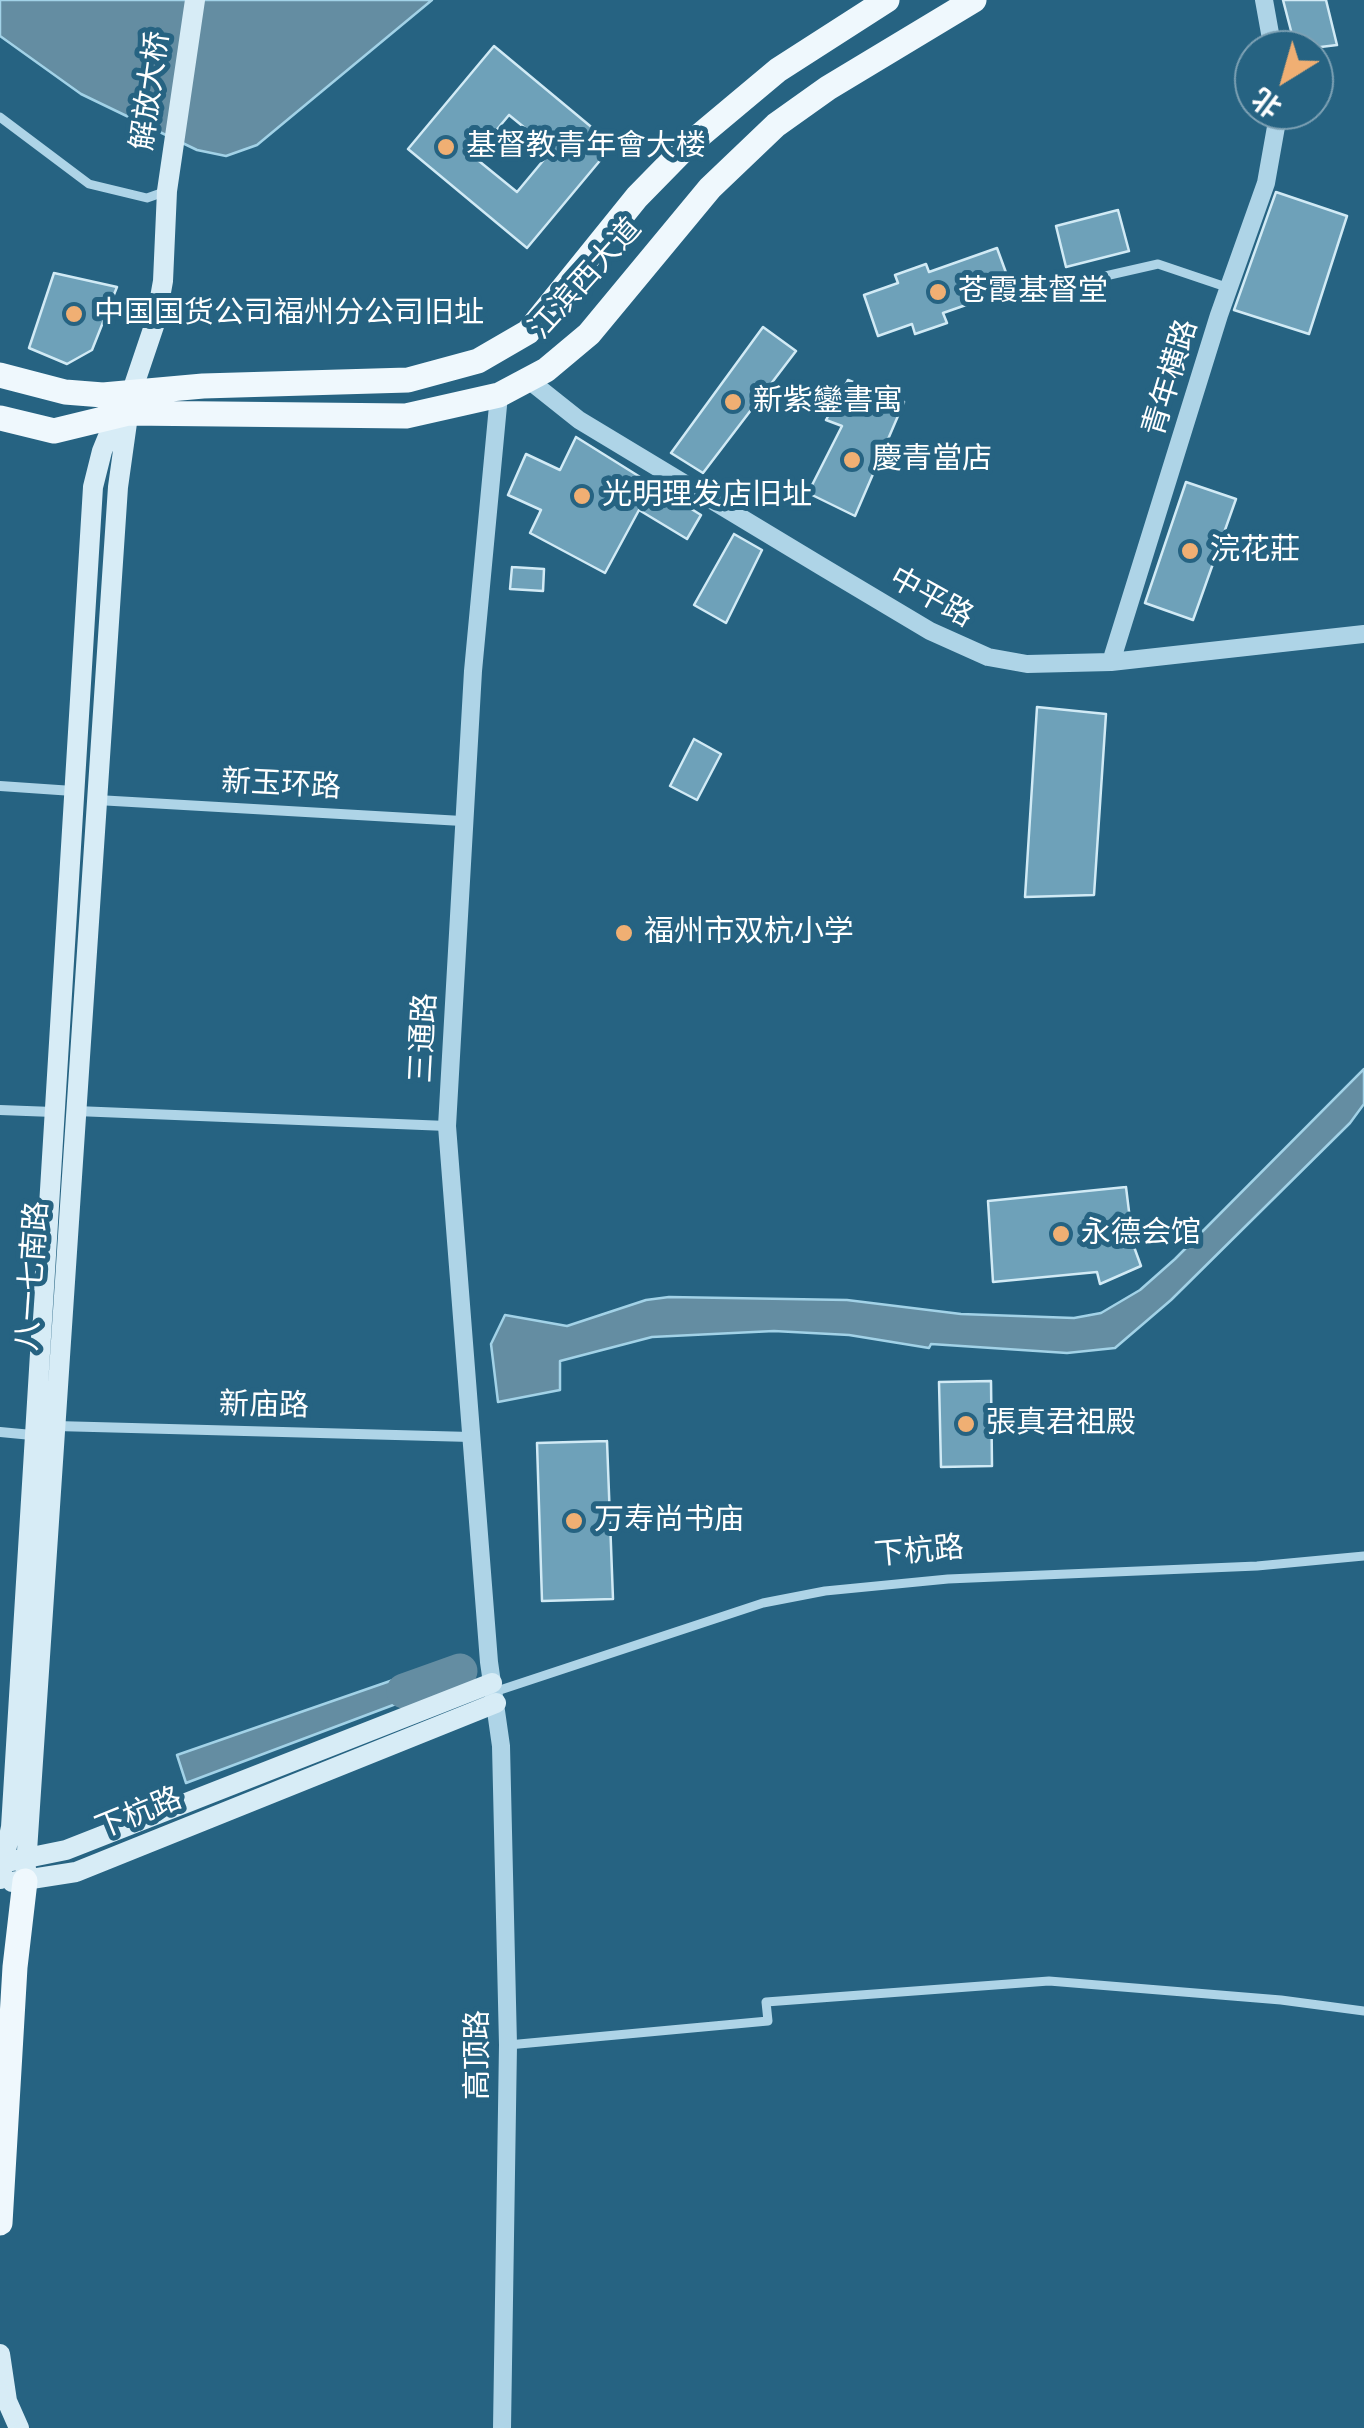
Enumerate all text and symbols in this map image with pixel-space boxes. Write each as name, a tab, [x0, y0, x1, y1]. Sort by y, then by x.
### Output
street label: 解放大桥	[125, 29, 177, 153]
north arrow	[1234, 30, 1334, 130]
text: 北	[1246, 81, 1288, 124]
place label: 基督教青年會大楼	[466, 129, 706, 165]
marker: 基督教青年會大楼	[435, 136, 457, 158]
street label: 江滨西大道	[522, 211, 650, 347]
place label: 苍霞基督堂	[958, 274, 1108, 310]
marker: 苍霞基督堂	[927, 281, 949, 303]
place label: 中国国货公司福州分公司旧址	[94, 296, 484, 332]
marker: 中国国货公司福州分公司旧址	[63, 303, 85, 325]
street label: 青年横路	[1136, 315, 1206, 441]
place label: 新紫鑾書寓	[753, 384, 903, 420]
marker: 新紫鑾書寓	[722, 391, 744, 413]
place label: 慶青當店	[872, 442, 992, 478]
marker: 慶青當店	[841, 449, 863, 471]
place label: 光明理发店旧址	[602, 478, 812, 514]
marker: 光明理发店旧址	[571, 485, 593, 507]
place label: 浣花莊	[1210, 533, 1300, 569]
marker: 浣花莊	[1179, 540, 1201, 562]
street label: 中平路	[883, 560, 979, 636]
street label: 新玉环路	[220, 764, 342, 806]
place label: 福州市双杭小学	[644, 915, 854, 951]
marker: 福州市双杭小学	[613, 922, 635, 944]
street label: 三通路	[404, 992, 444, 1084]
street label: 八一七南路	[10, 1200, 56, 1352]
place label: 永德会馆	[1081, 1216, 1201, 1252]
marker: 永德会馆	[1050, 1223, 1072, 1245]
street label: 新庙路	[219, 1387, 309, 1425]
place label: 張真君祖殿	[986, 1406, 1136, 1442]
marker: 張真君祖殿	[955, 1413, 977, 1435]
place label: 万寿尚书庙	[594, 1503, 744, 1539]
marker: 万寿尚书庙	[563, 1510, 585, 1532]
street label: 下杭路	[873, 1530, 965, 1574]
street label: 下杭路	[91, 1780, 187, 1848]
street label: 高顶路	[461, 2010, 497, 2100]

